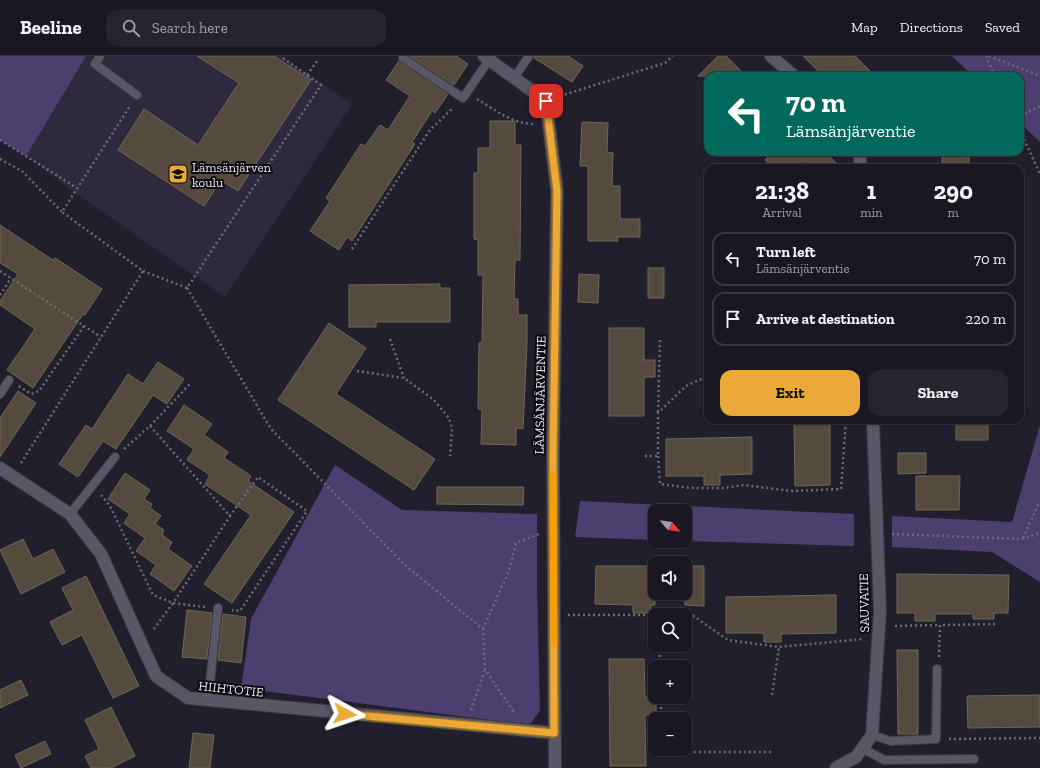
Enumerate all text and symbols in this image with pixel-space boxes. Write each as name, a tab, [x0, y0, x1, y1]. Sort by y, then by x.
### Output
search box	[106, 10, 386, 46]
text: Beeline	[20, 16, 82, 39]
icon: search	[120, 17, 142, 39]
text: Search here	[152, 19, 228, 37]
text: Map	[851, 19, 878, 36]
text: Directions	[900, 19, 963, 36]
text: Saved	[985, 19, 1020, 36]
pin	[529, 84, 563, 118]
text: 70 m	[786, 86, 846, 119]
icon: left	[720, 88, 772, 140]
icon: arrive	[535, 90, 557, 112]
text: Lämsänjärventie	[786, 120, 916, 142]
place label: Lämsänjärven koulu	[192, 160, 272, 190]
school or university icon: Lämsänjärven koulu	[167, 163, 189, 185]
text: 21:38	[755, 176, 809, 205]
text: 1	[866, 176, 876, 205]
text: 290	[933, 176, 973, 205]
text: Arrival	[763, 205, 802, 220]
text: min	[860, 205, 882, 220]
text: m	[948, 205, 959, 220]
text: Turn left	[756, 243, 816, 261]
icon: left	[722, 248, 744, 270]
text: 70 m	[974, 250, 1006, 268]
text: Lämsänjärventie	[756, 261, 850, 276]
icon: arrive	[722, 308, 744, 330]
text: Arrive at destination	[756, 310, 895, 328]
text: 220 m	[966, 310, 1006, 328]
street label: LÄMSÄNJÄRVENTIE	[531, 335, 549, 454]
button: Exit	[720, 370, 860, 416]
button: Share	[868, 370, 1008, 416]
north arrow	[648, 504, 692, 548]
map controls	[648, 504, 692, 756]
button: sound	[648, 556, 692, 600]
street label: SAUVATIE	[856, 573, 872, 633]
button: search	[648, 608, 692, 652]
button: +	[648, 660, 692, 704]
street label: HIIHTOTIE	[198, 678, 265, 700]
position arrow	[324, 693, 366, 735]
button: −	[648, 712, 692, 756]

